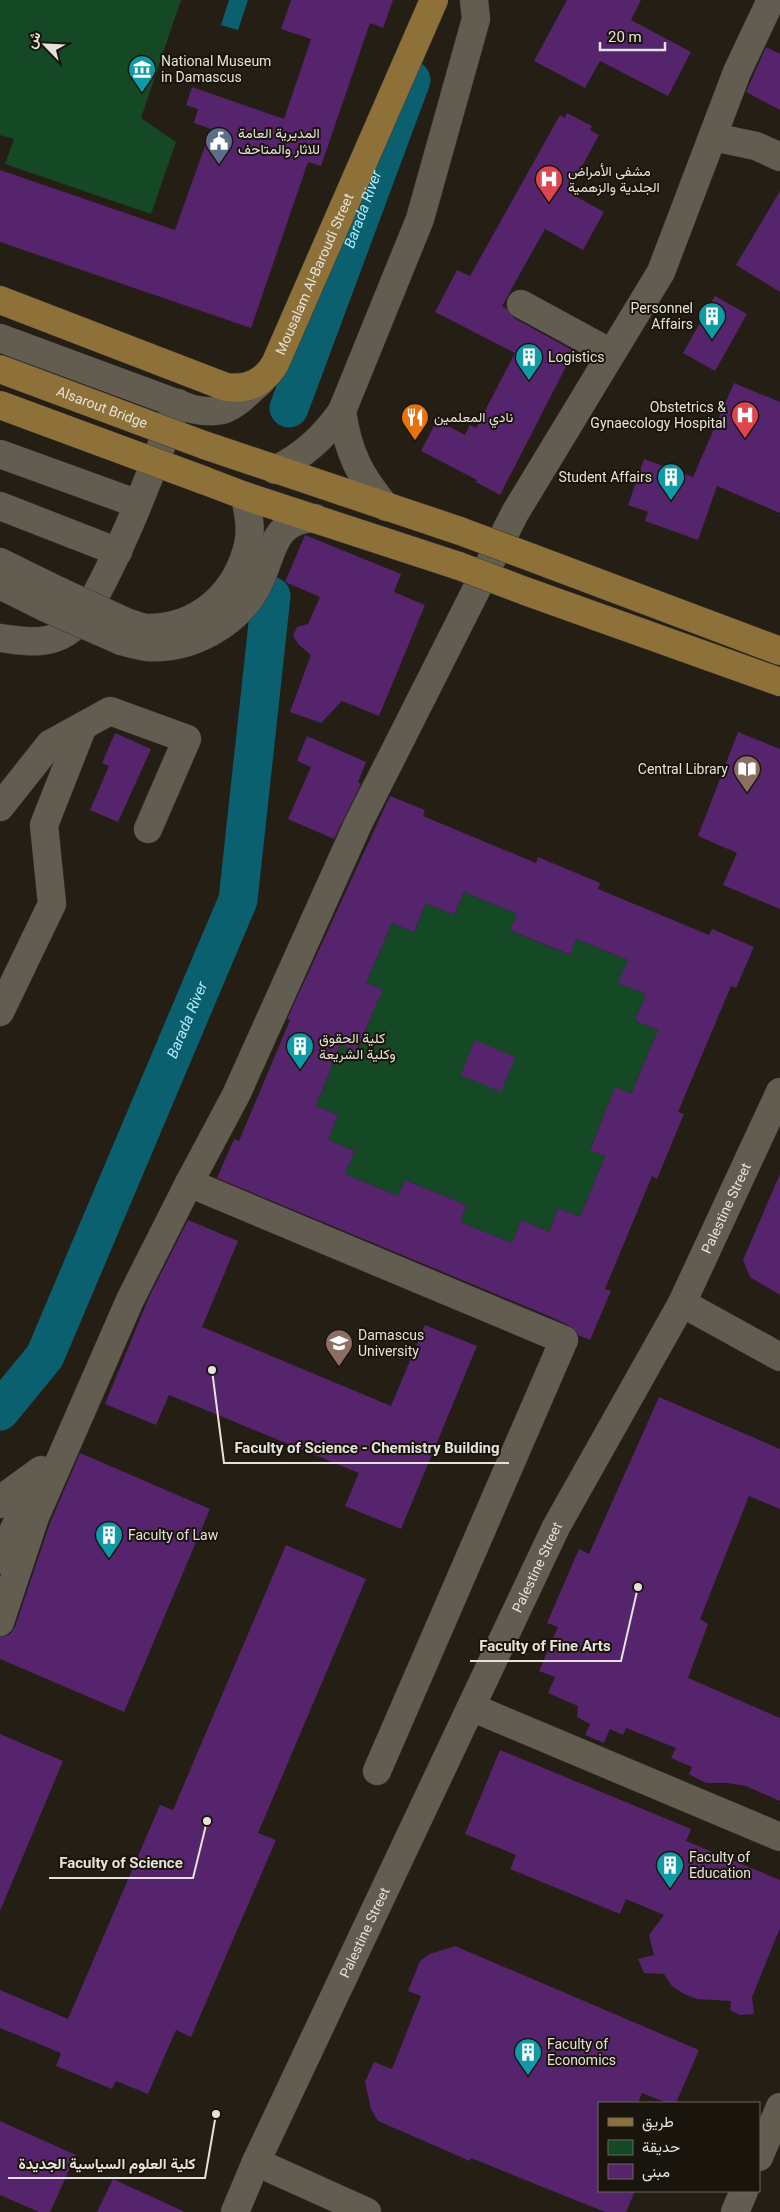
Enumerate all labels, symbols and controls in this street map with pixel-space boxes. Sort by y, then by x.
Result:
north arrow [20,20,70,70]
scale bar [600,20,665,52]
text: 20 m [608,28,642,46]
text: ش [22,29,45,51]
place label: National Museum in Damascus [161,53,271,85]
museum icon: National Museum in Damascus [127,54,157,93]
place label: المديرية العامة للاثار والمتاحف [238,125,320,158]
public building icon: المديرية العامة للاثار والمتاحف [204,126,234,165]
place label: مشفى الأمراض الجلدية والزهمية [568,163,660,196]
hospital icon: مشفى الأمراض الجلدية والزهمية [534,164,564,203]
water label: Barada River [340,167,386,251]
street label: Mousalam Al-Baroudi Street [272,191,357,357]
place label: Personnel Affairs [631,300,693,332]
building icon: Personnel Affairs [697,301,727,340]
building icon: Logistics [514,342,544,381]
place label: Logistics [548,349,605,365]
street label: Alsarout Bridge [54,383,150,431]
place label: Obstetrics & Gynaecology Hospital [590,399,726,431]
hospital icon: Obstetrics & Gynaecology Hospital [730,400,760,439]
restaurant icon: نادي المعلمين [400,402,430,441]
place label: نادي المعلمين [434,409,513,429]
building icon: Student Affairs [656,462,686,501]
place label: Student Affairs [558,469,652,485]
library icon: Central Library [732,754,762,793]
place label: Central Library [638,761,728,777]
water label: Barada River [163,978,212,1061]
place label: كلية الحقوق وكلية الشريعة [319,1030,396,1063]
building icon: كلية الحقوق وكلية الشريعة [285,1031,315,1070]
street label: Palestine Street [698,1160,754,1256]
place label: Damascus University [358,1327,424,1359]
school or university icon: Damascus University [324,1328,354,1367]
callout: Faculty of Science - Chemistry Building [224,1433,509,1463]
text: Faculty of Science - Chemistry Building [234,1439,500,1457]
street label: Palestine Street [509,1519,565,1615]
building icon: Faculty of Law [94,1520,124,1559]
place label: Faculty of Law [128,1527,219,1543]
callout: Faculty of Fine Arts [470,1631,621,1661]
text: Faculty of Fine Arts [479,1637,611,1655]
callout: Faculty of Science [49,1848,193,1878]
place label: Faculty of Education [689,1849,751,1881]
building icon: Faculty of Education [655,1850,685,1889]
text: Faculty of Science [59,1854,183,1872]
street label: Palestine Street [336,1884,393,1980]
place label: Faculty of Economics [547,2036,616,2068]
building icon: Faculty of Economics [513,2037,543,2076]
legend [598,2102,760,2192]
text: طريق [642,2113,674,2132]
text: حديقة [642,2138,680,2156]
callout: كلية العلوم السياسية الجديدة [8,2148,205,2178]
text: كلية العلوم السياسية الجديدة [19,2155,196,2174]
text: مبنى [642,2163,670,2182]

